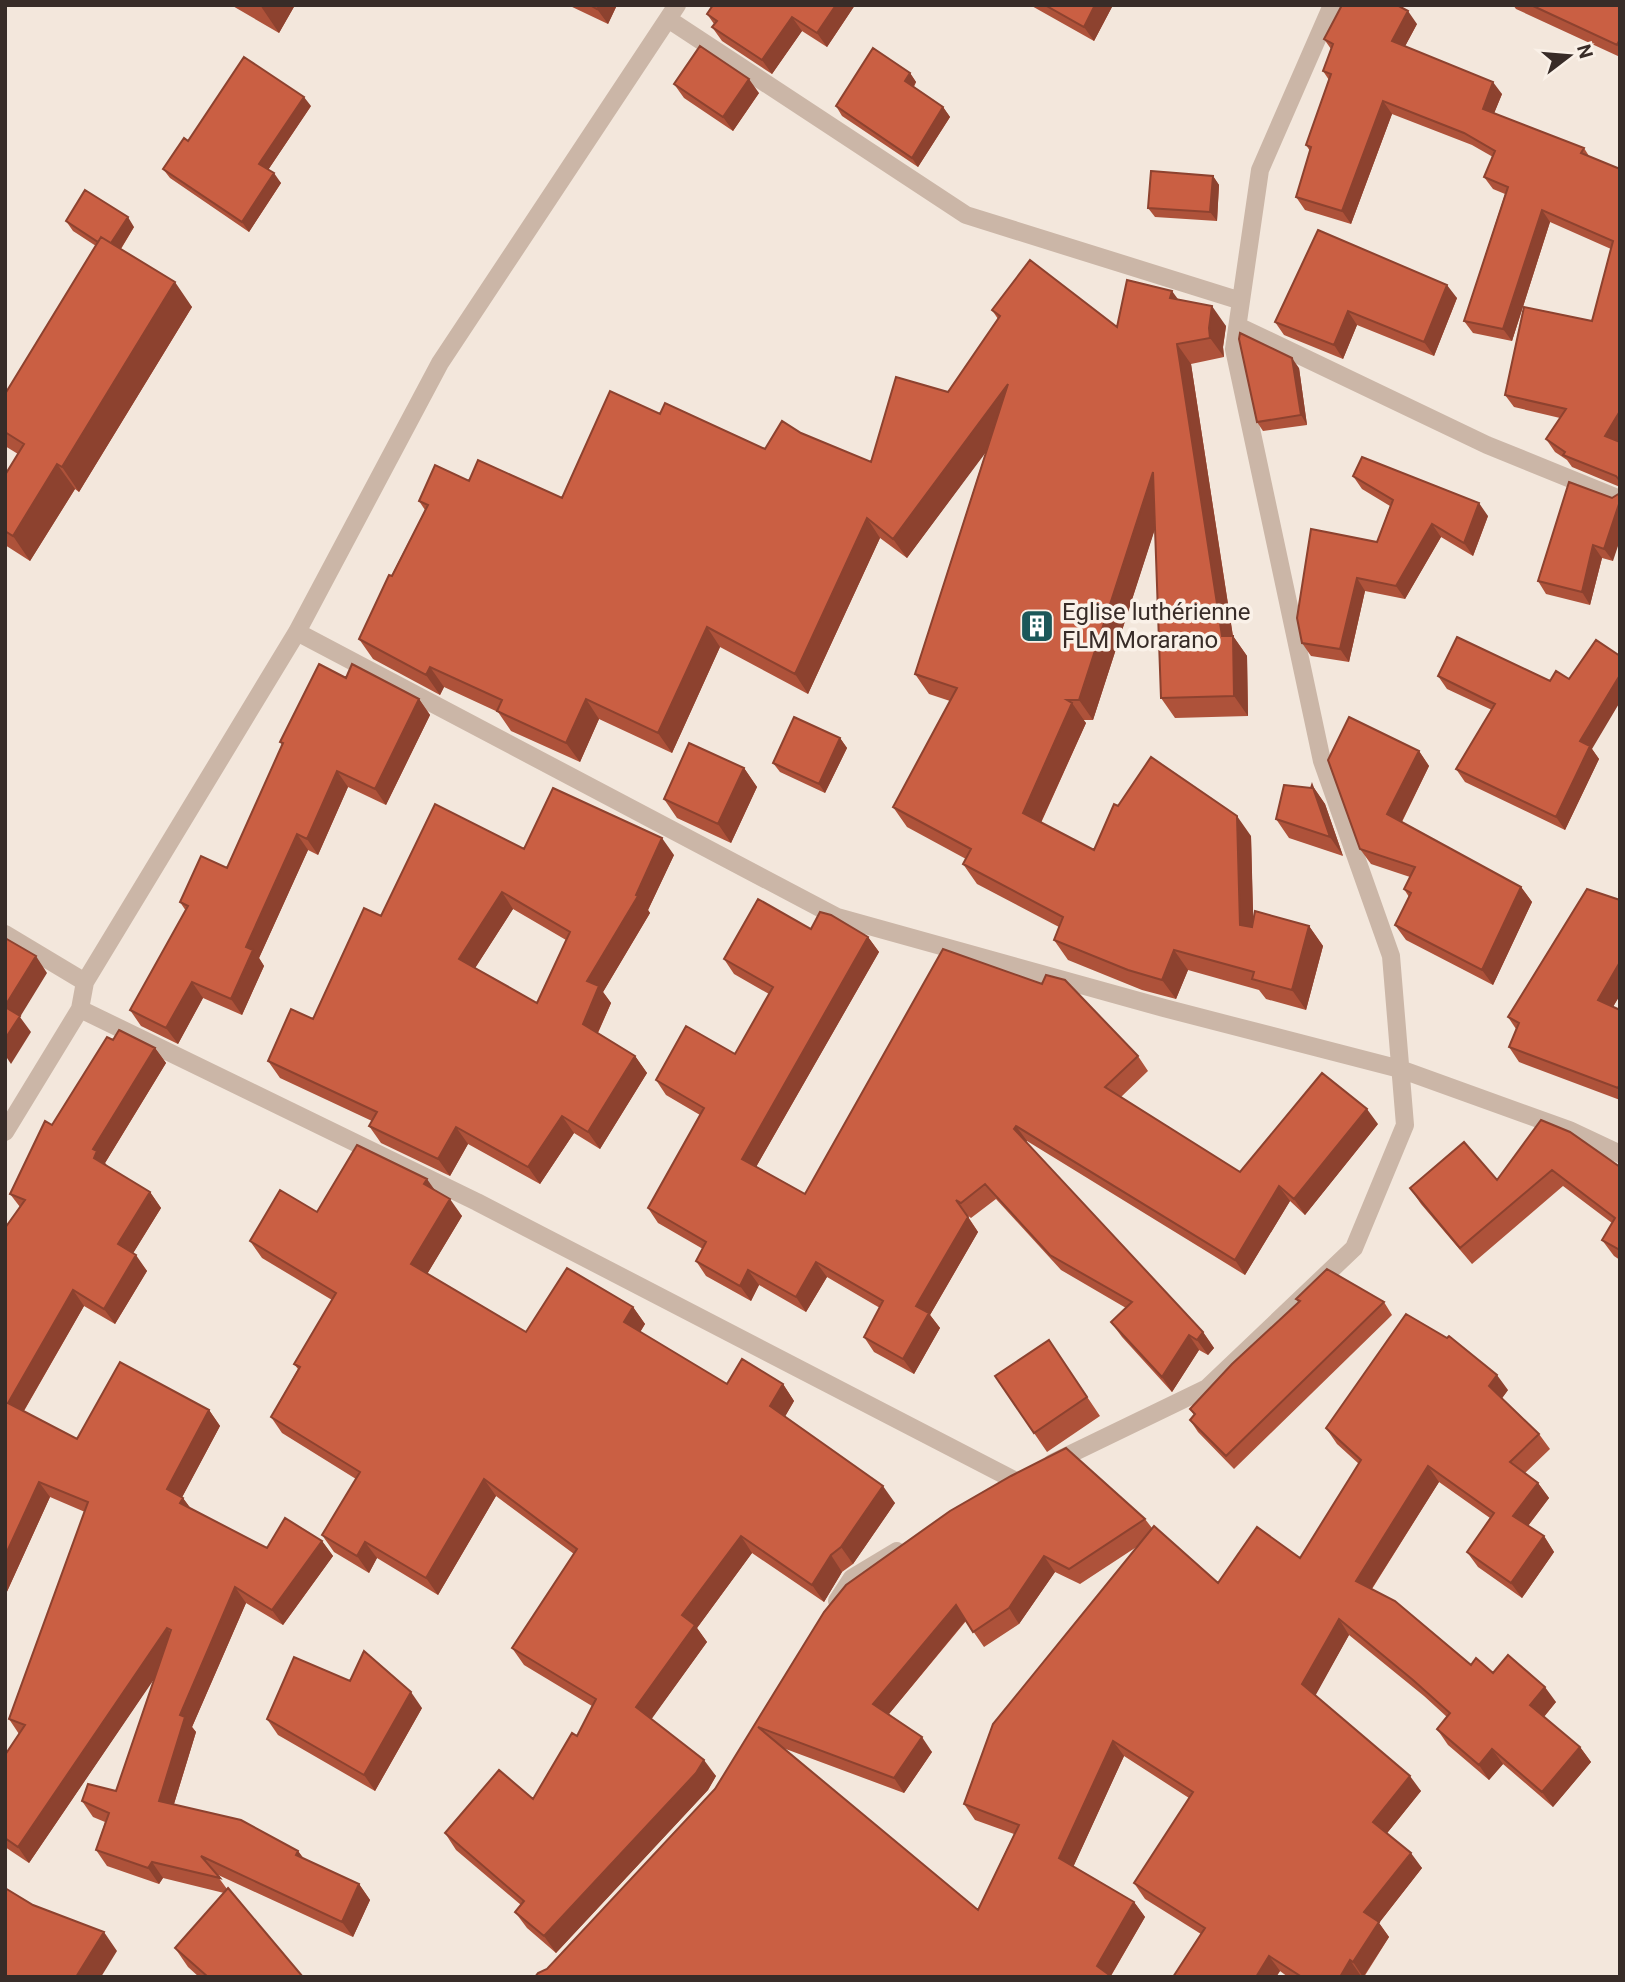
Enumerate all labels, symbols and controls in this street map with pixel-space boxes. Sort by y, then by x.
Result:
north arrow [1534,21,1604,91]
text: N [1572,42,1598,61]
place label: Eglise luthérienne FLM Morarano [1062,598,1250,654]
building icon: Eglise luthérienne FLM Morarano [1018,607,1056,645]

